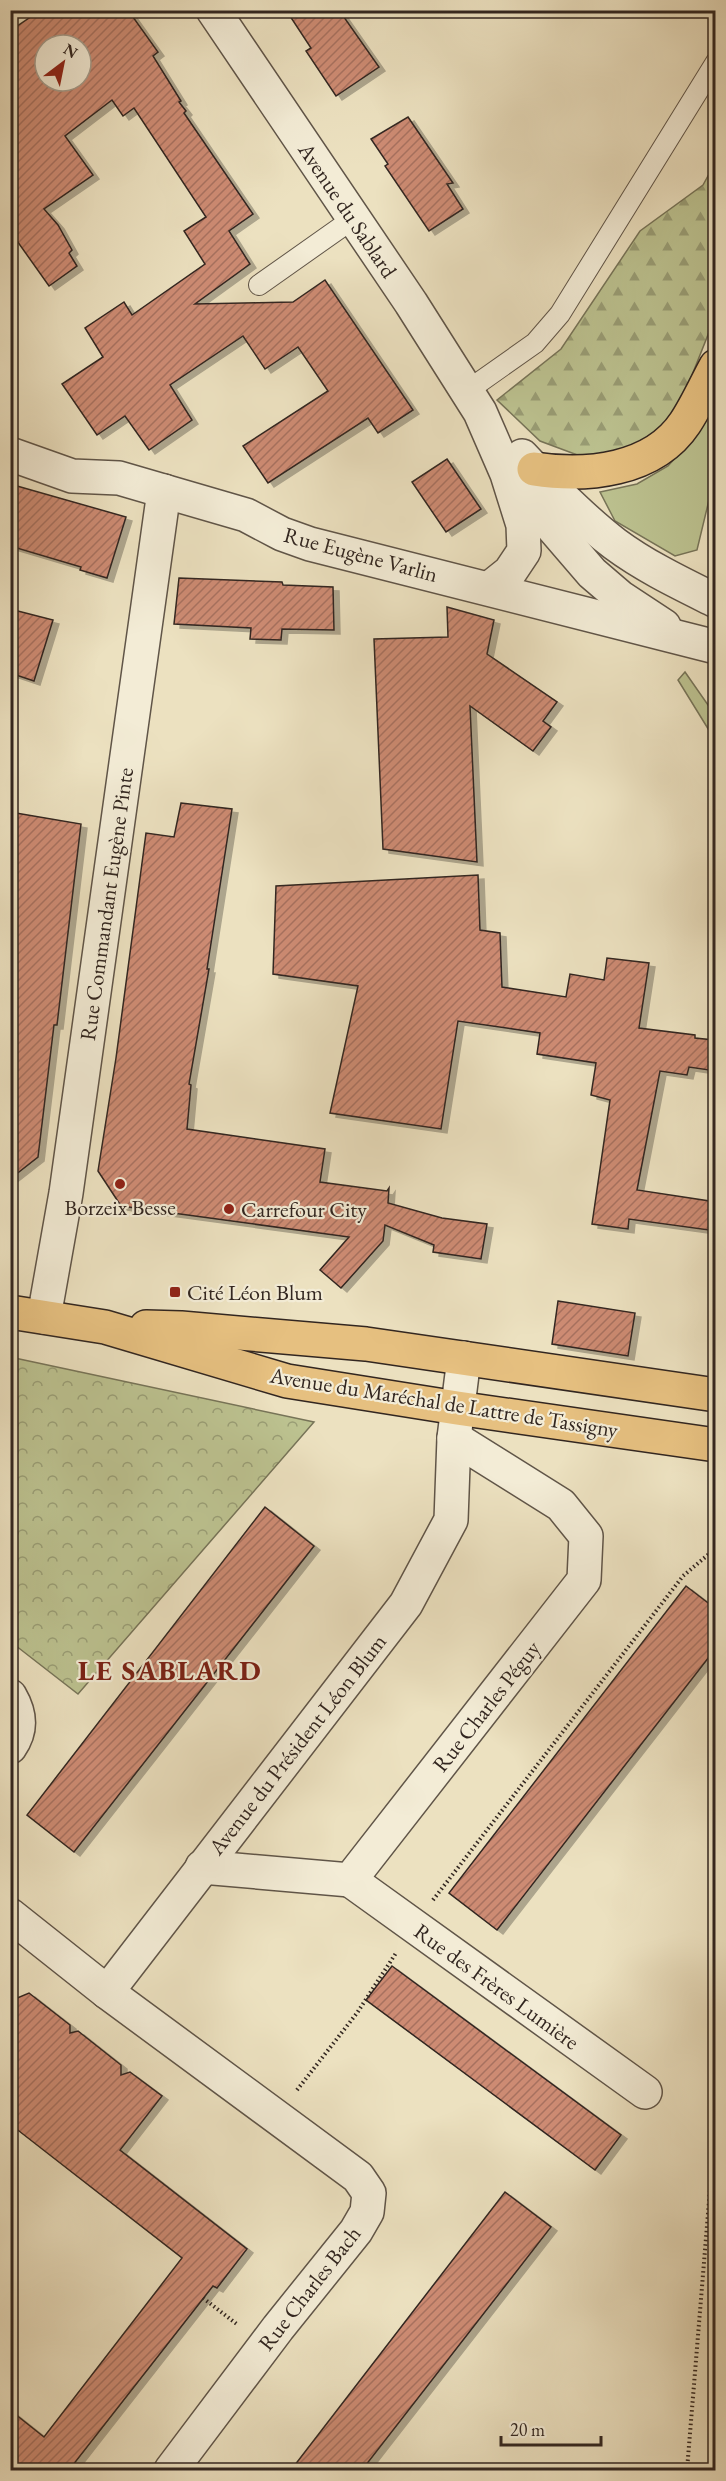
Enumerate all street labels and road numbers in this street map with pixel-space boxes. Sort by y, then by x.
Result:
street label: Avenue du Sablard [291,136,404,284]
street label: Rue Eugène Varlin [281,520,441,589]
street label: Rue Commandant Eugène Pinte [73,765,140,1043]
street label: Avenue du Maréchal de Lattre de Tassigny [267,1360,620,1444]
street label: Avenue du Président Léon Blum [201,1628,393,1862]
street label: Rue Charles Péguy [426,1634,547,1778]
street label: Rue des Frères Lumière [408,1917,585,2056]
street label: Rue Charles Bach [252,2220,367,2357]

